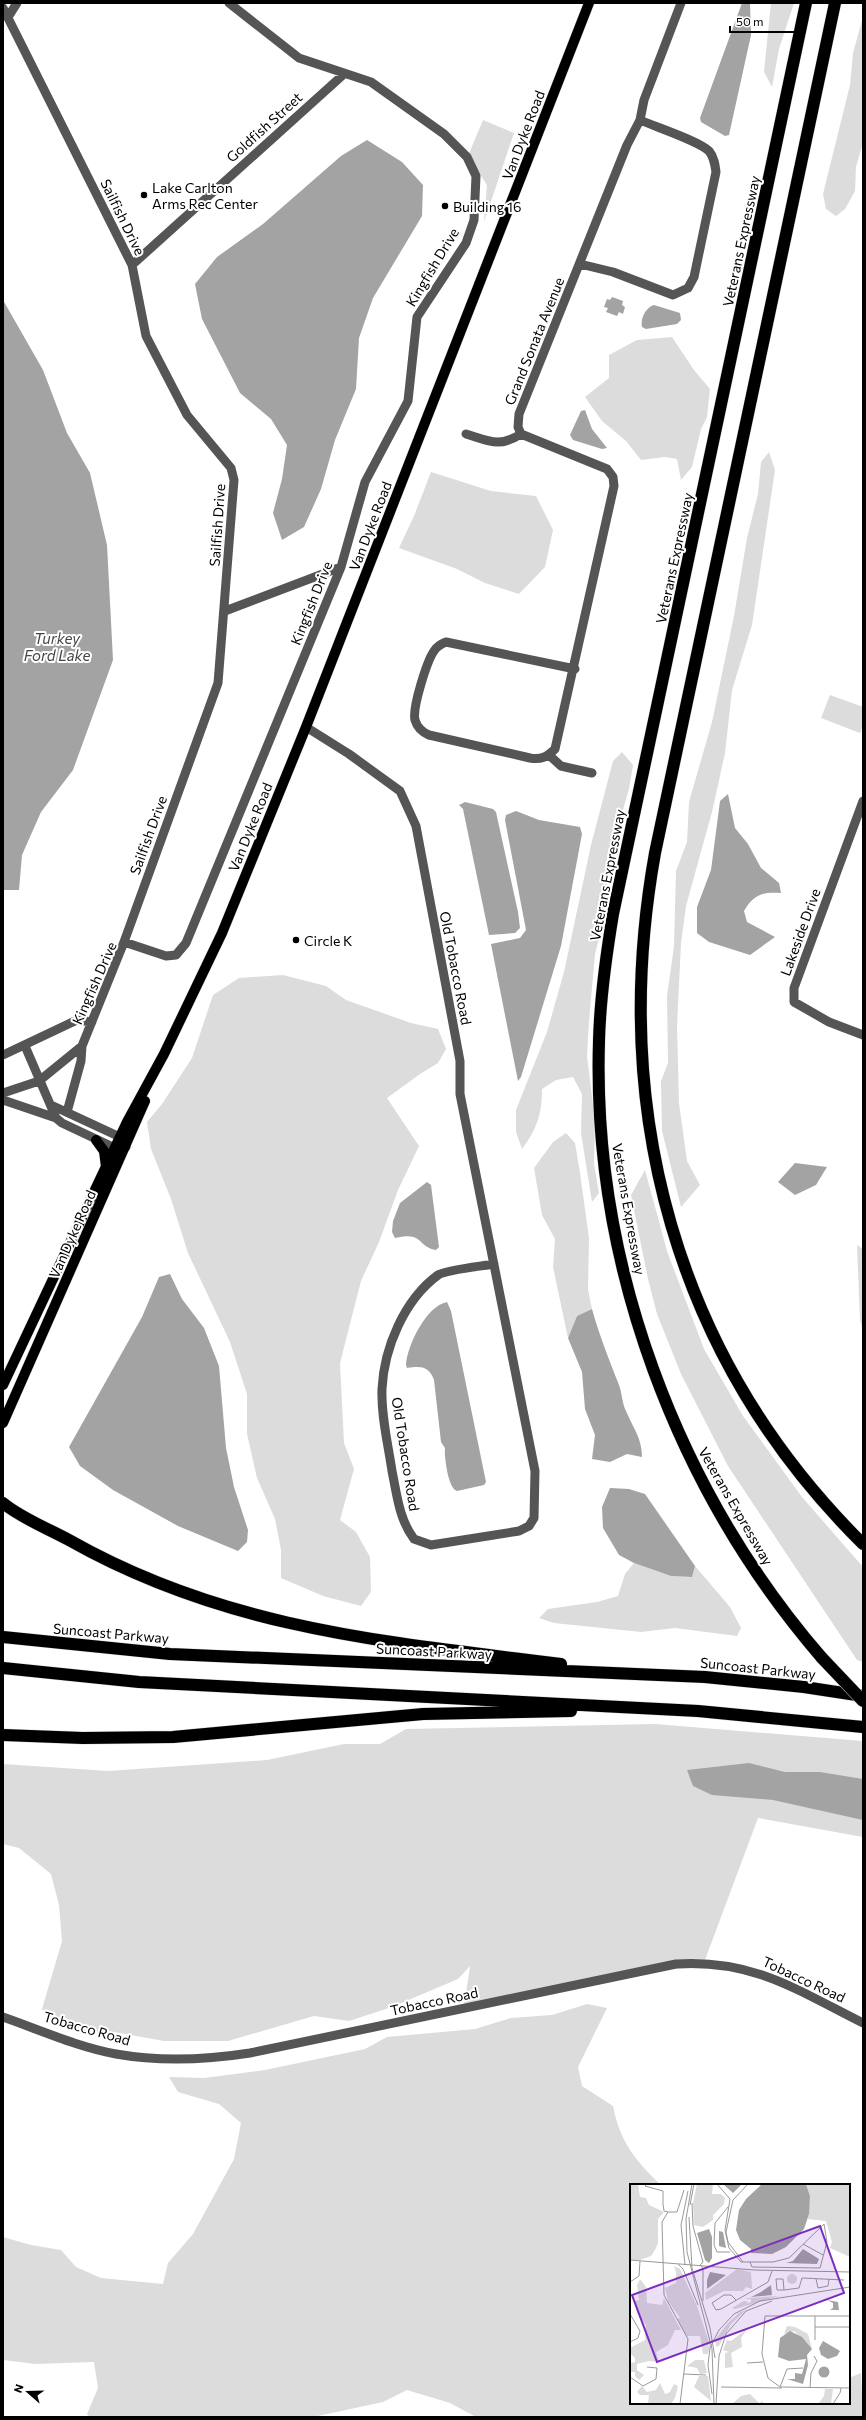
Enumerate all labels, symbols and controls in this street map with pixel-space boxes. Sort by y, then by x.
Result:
scale bar [730,8,797,34]
text: 50 m [736,14,764,28]
street label: Goldfish Street [223,88,306,165]
street label: Van Dyke Road [498,88,548,182]
street label: Veterans Expressway [719,174,763,308]
street label: Sailfish Drive [97,176,149,258]
place label: Lake Carlton Arms Rec Center [152,179,258,212]
marker: Lake Carlton Arms Rec Center [139,190,149,200]
place label: Building 16 [453,198,521,215]
marker: Building 16 [440,201,450,211]
street label: Kingfish Drive [402,225,462,309]
street label: Grand Sonata Avenue [501,275,567,407]
street label: Van Dyke Road [345,479,395,573]
street label: Sailfish Drive [206,483,228,567]
street label: Veterans Expressway [652,491,696,625]
street label: Kingfish Drive [287,559,335,647]
water label: Turkey Ford Lake [24,629,90,664]
street label: Van Dyke Road [224,780,276,874]
street label: Sailfish Drive [126,793,170,877]
street label: Veterans Expressway [586,808,628,942]
street label: Lakeside Drive [776,886,824,978]
street label: Old Tobacco Road [437,910,475,1026]
place label: Circle K [304,932,352,949]
marker: Circle K [291,935,301,945]
street label: Kingfish Drive [68,939,120,1027]
street label: Veterans Expressway [609,1142,649,1276]
street label: Van Dyke Road [45,1187,99,1281]
street label: Old Tobacco Road [389,1396,423,1512]
street label: Veterans Expressway [695,1444,777,1568]
street label: Suncoast Parkway [52,1619,170,1647]
street label: Suncoast Parkway [376,1639,492,1663]
street label: Suncoast Parkway [699,1653,817,1683]
street label: Tobacco Road [760,1952,848,2006]
street label: Tobacco Road [388,1983,480,2019]
street label: Tobacco Road [42,2008,132,2048]
inset map [630,2184,850,2404]
north arrow [8,2372,48,2412]
text: N [11,2382,26,2395]

